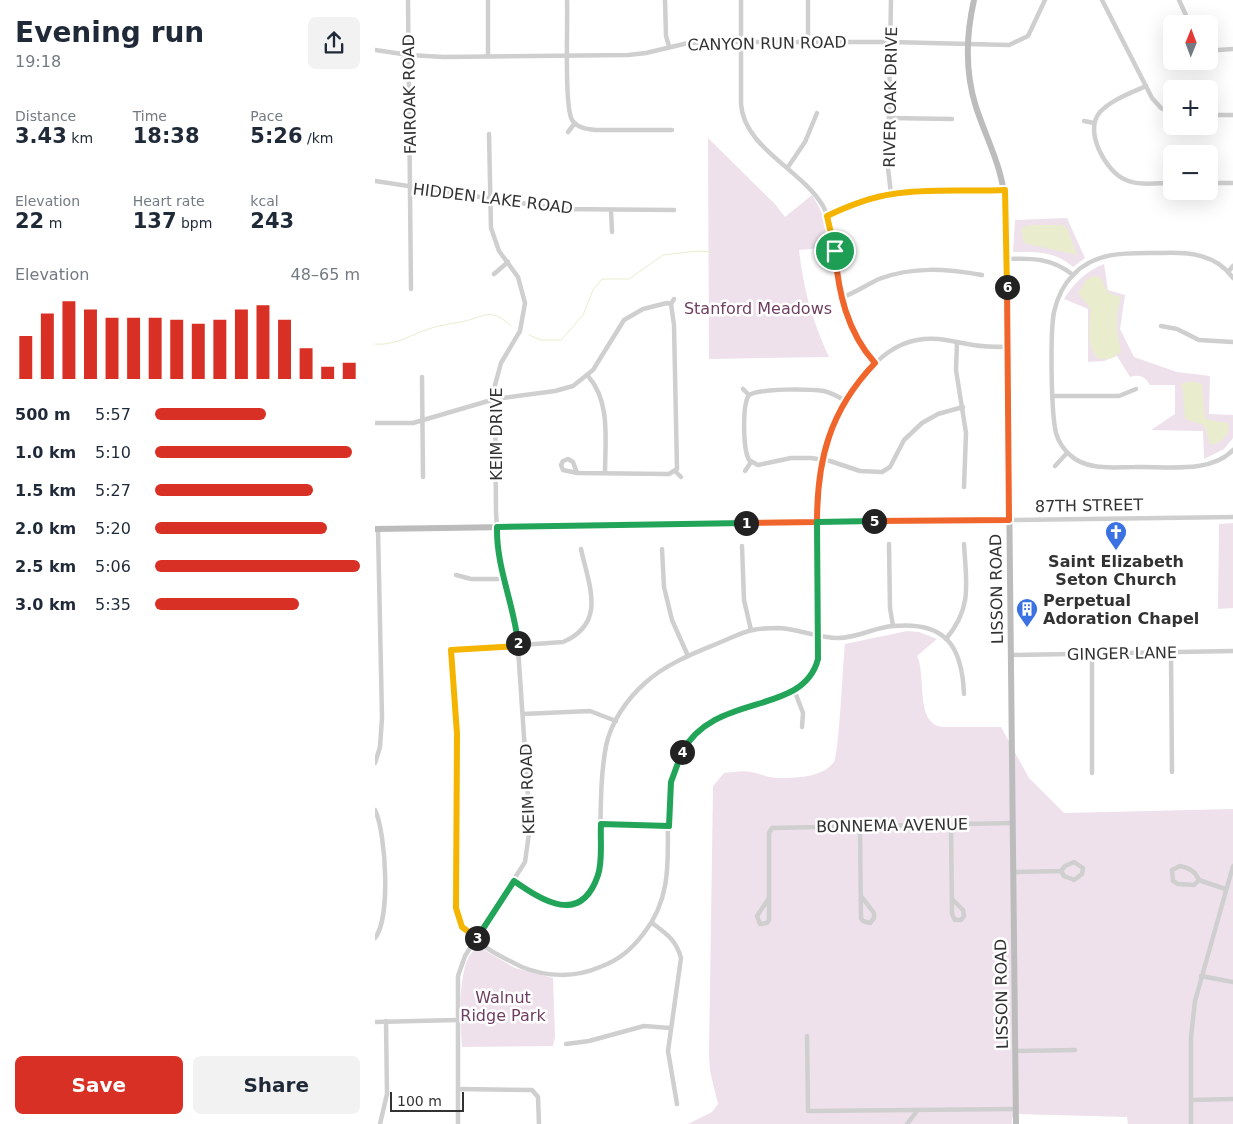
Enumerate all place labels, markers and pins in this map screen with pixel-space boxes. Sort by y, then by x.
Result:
pin [814,230,856,272]
pin: 6 [995,274,1019,300]
pin: 5 [861,508,887,534]
pin: 1 [733,510,759,536]
church icon: Saint Elizabeth Seton Church [1104,520,1128,551]
place label: Saint Elizabeth Seton Church [1048,552,1184,589]
place label: Perpetual Adoration Chapel [1043,591,1199,628]
building icon: Perpetual Adoration Chapel [1015,597,1039,628]
pin: 2 [505,630,531,656]
pin: 4 [669,740,695,764]
pin: 3 [465,926,489,950]

